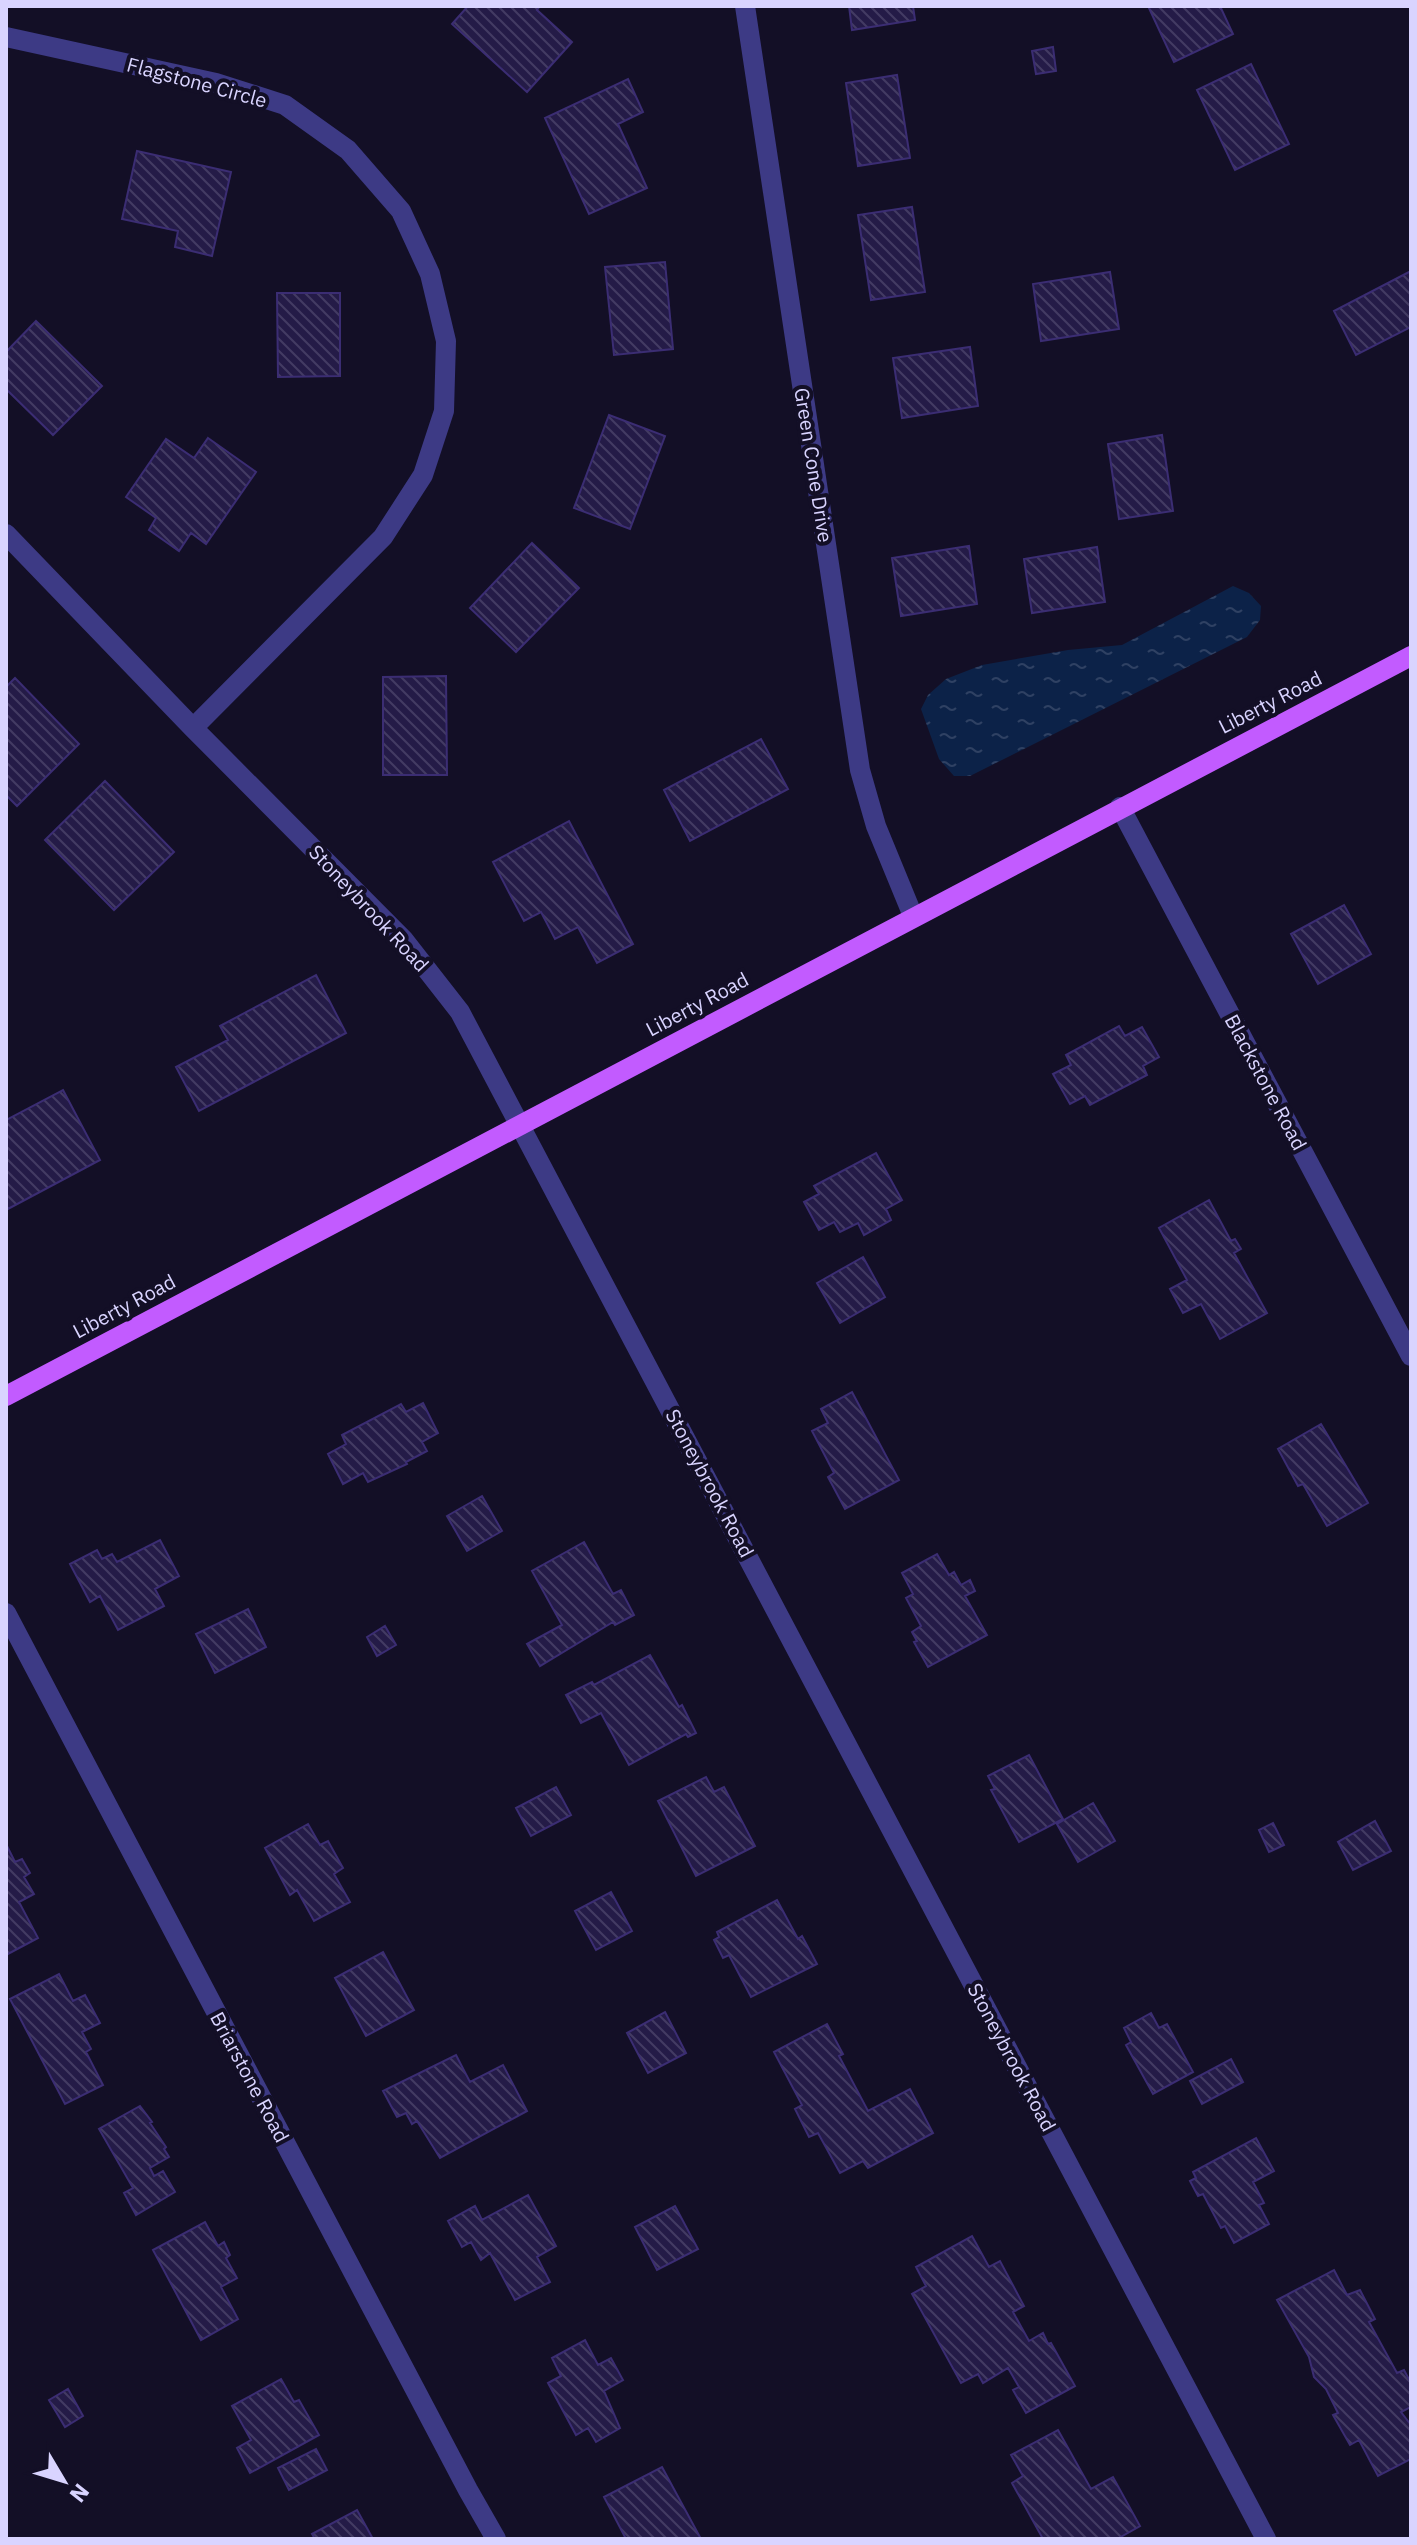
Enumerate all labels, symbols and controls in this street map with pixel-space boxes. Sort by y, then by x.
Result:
street label: Flagstone Circle [124,50,270,114]
street label: Green Cone Drive [788,386,840,544]
street label: Liberty Road [1214,664,1326,740]
street label: Stoneybrook Road [303,839,435,977]
street label: Liberty Road [641,966,753,1042]
street label: Blackstone Road [1219,1009,1313,1155]
street label: Liberty Road [68,1268,180,1344]
street label: Stoneybrook Road [659,1404,761,1562]
street label: Stoneybrook Road [961,1978,1063,2136]
street label: Briarstone Road [204,2007,296,2147]
north arrow [24,2441,104,2521]
text: N [64,2478,96,2509]

